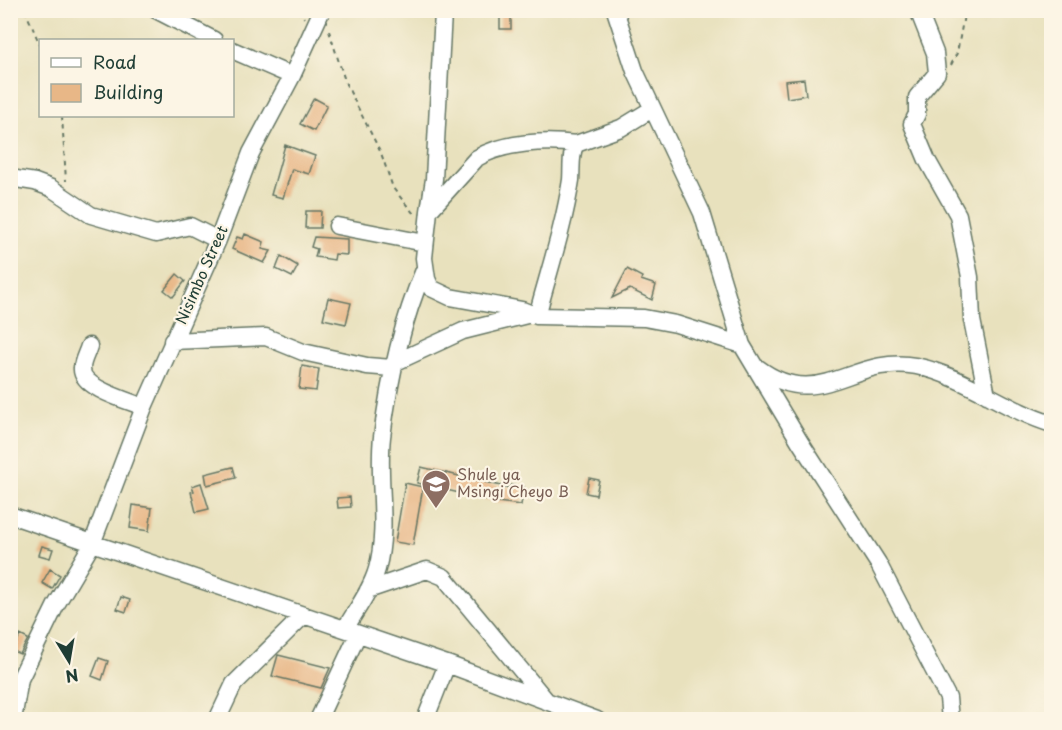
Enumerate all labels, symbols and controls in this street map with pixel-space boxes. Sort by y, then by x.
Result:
legend [39,39,234,117]
text: Road [93,48,137,75]
text: Building [93,78,163,105]
street label: Nisimbo Street [169,221,233,328]
place label: Shule ya Msingi Cheyo B [457,462,569,502]
school or university icon: Shule ya Msingi Cheyo B [420,468,452,510]
north arrow [39,631,99,691]
text: N [64,664,81,690]

